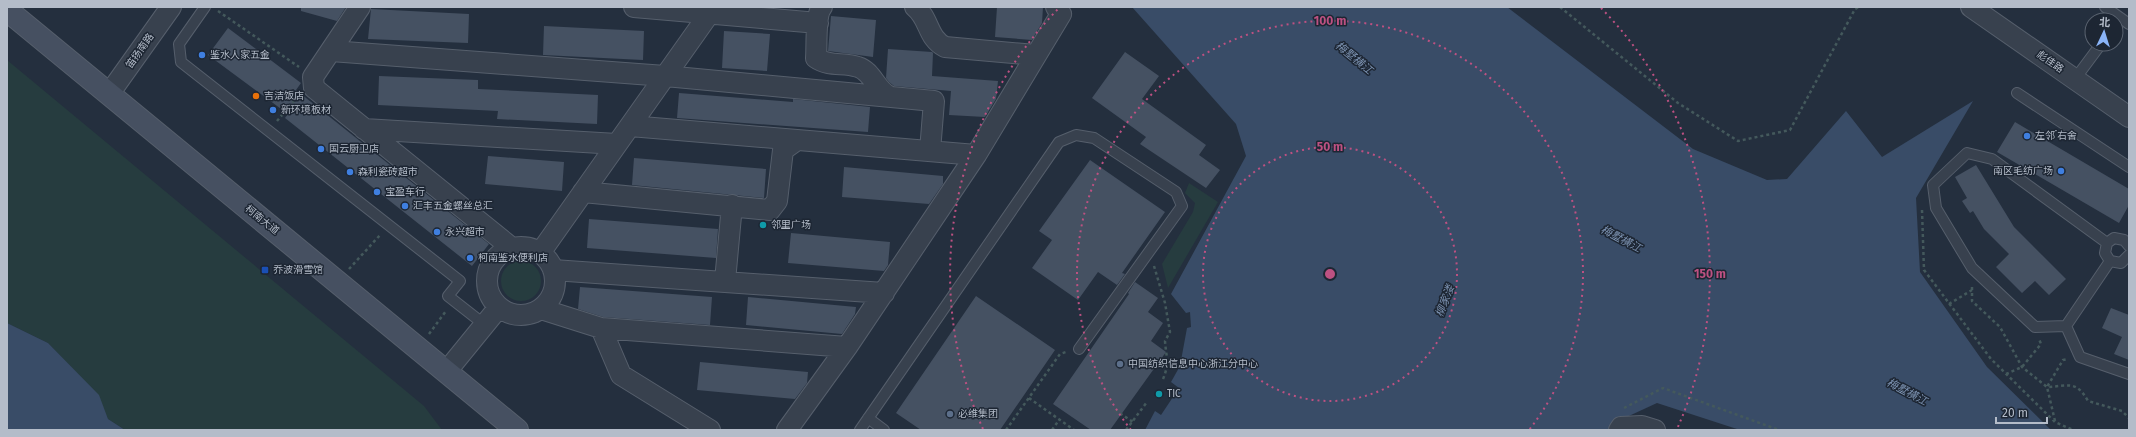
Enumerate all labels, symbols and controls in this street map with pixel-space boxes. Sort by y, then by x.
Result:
north arrow [2084,12,2124,52]
text: 100 m [1314,14,1346,28]
text: 北 [2099,16,2111,29]
street label: 笛扬南路 [124,31,156,71]
water label: 梅墅横江 [1333,39,1376,78]
street label: 彪佳路 [2034,48,2066,76]
place label: 鉴水人家五金 [210,49,270,61]
marker: 鉴水人家五金 [197,50,207,60]
place label: 吉洁饭店 [264,90,304,102]
marker: 吉洁饭店 [251,91,261,101]
place label: 新环境板材 [281,104,331,116]
marker: 新环境板材 [268,105,278,115]
place label: 左邻˙右舍 [2035,129,2077,142]
marker: 左邻˙右舍 [2022,131,2032,141]
text: 50 m [1317,140,1343,154]
place label: 国云厨卫店 [329,143,379,155]
marker: 国云厨卫店 [316,144,326,154]
place label: 南区毛纺广场 [1993,165,2053,177]
place label: 森利瓷砖超市 [358,166,418,178]
marker: 南区毛纺广场 [2056,166,2066,176]
marker: 森利瓷砖超市 [345,167,355,177]
place label: 宝盈车行 [385,186,425,198]
marker: 宝盈车行 [372,187,382,197]
place label: 汇丰五金螺丝总汇 [413,200,493,212]
marker: 汇丰五金螺丝总汇 [400,201,410,211]
street label: 柯南大道 [243,203,281,237]
place label: 邻里广场 [771,219,811,231]
marker: 邻里广场 [758,220,768,230]
water label: 梅墅横江 [1599,223,1644,256]
place label: 永兴超市 [445,226,485,238]
marker: 永兴超市 [432,227,442,237]
place label: 柯南鉴水便利店 [478,252,548,264]
marker: 柯南鉴水便利店 [465,253,475,263]
place label: 乔波滑雪馆 [273,264,323,276]
marker: 乔波滑雪馆 [260,265,270,275]
centre of rings [1323,267,1337,281]
text: 150 m [1694,267,1726,281]
water label: 柳家溇 [1433,281,1458,319]
place label: 中国纺织信息中心浙江分中心 [1128,358,1258,370]
marker: 中国纺织信息中心浙江分中心 [1115,359,1125,369]
water label: 梅墅横江 [1885,376,1930,409]
place label: TIC [1167,388,1181,400]
marker: TIC [1154,389,1164,399]
scale bar [1996,399,2047,425]
text: 20 m [2002,406,2028,420]
place label: 必维集团 [958,408,998,420]
marker: 必维集团 [945,409,955,419]

